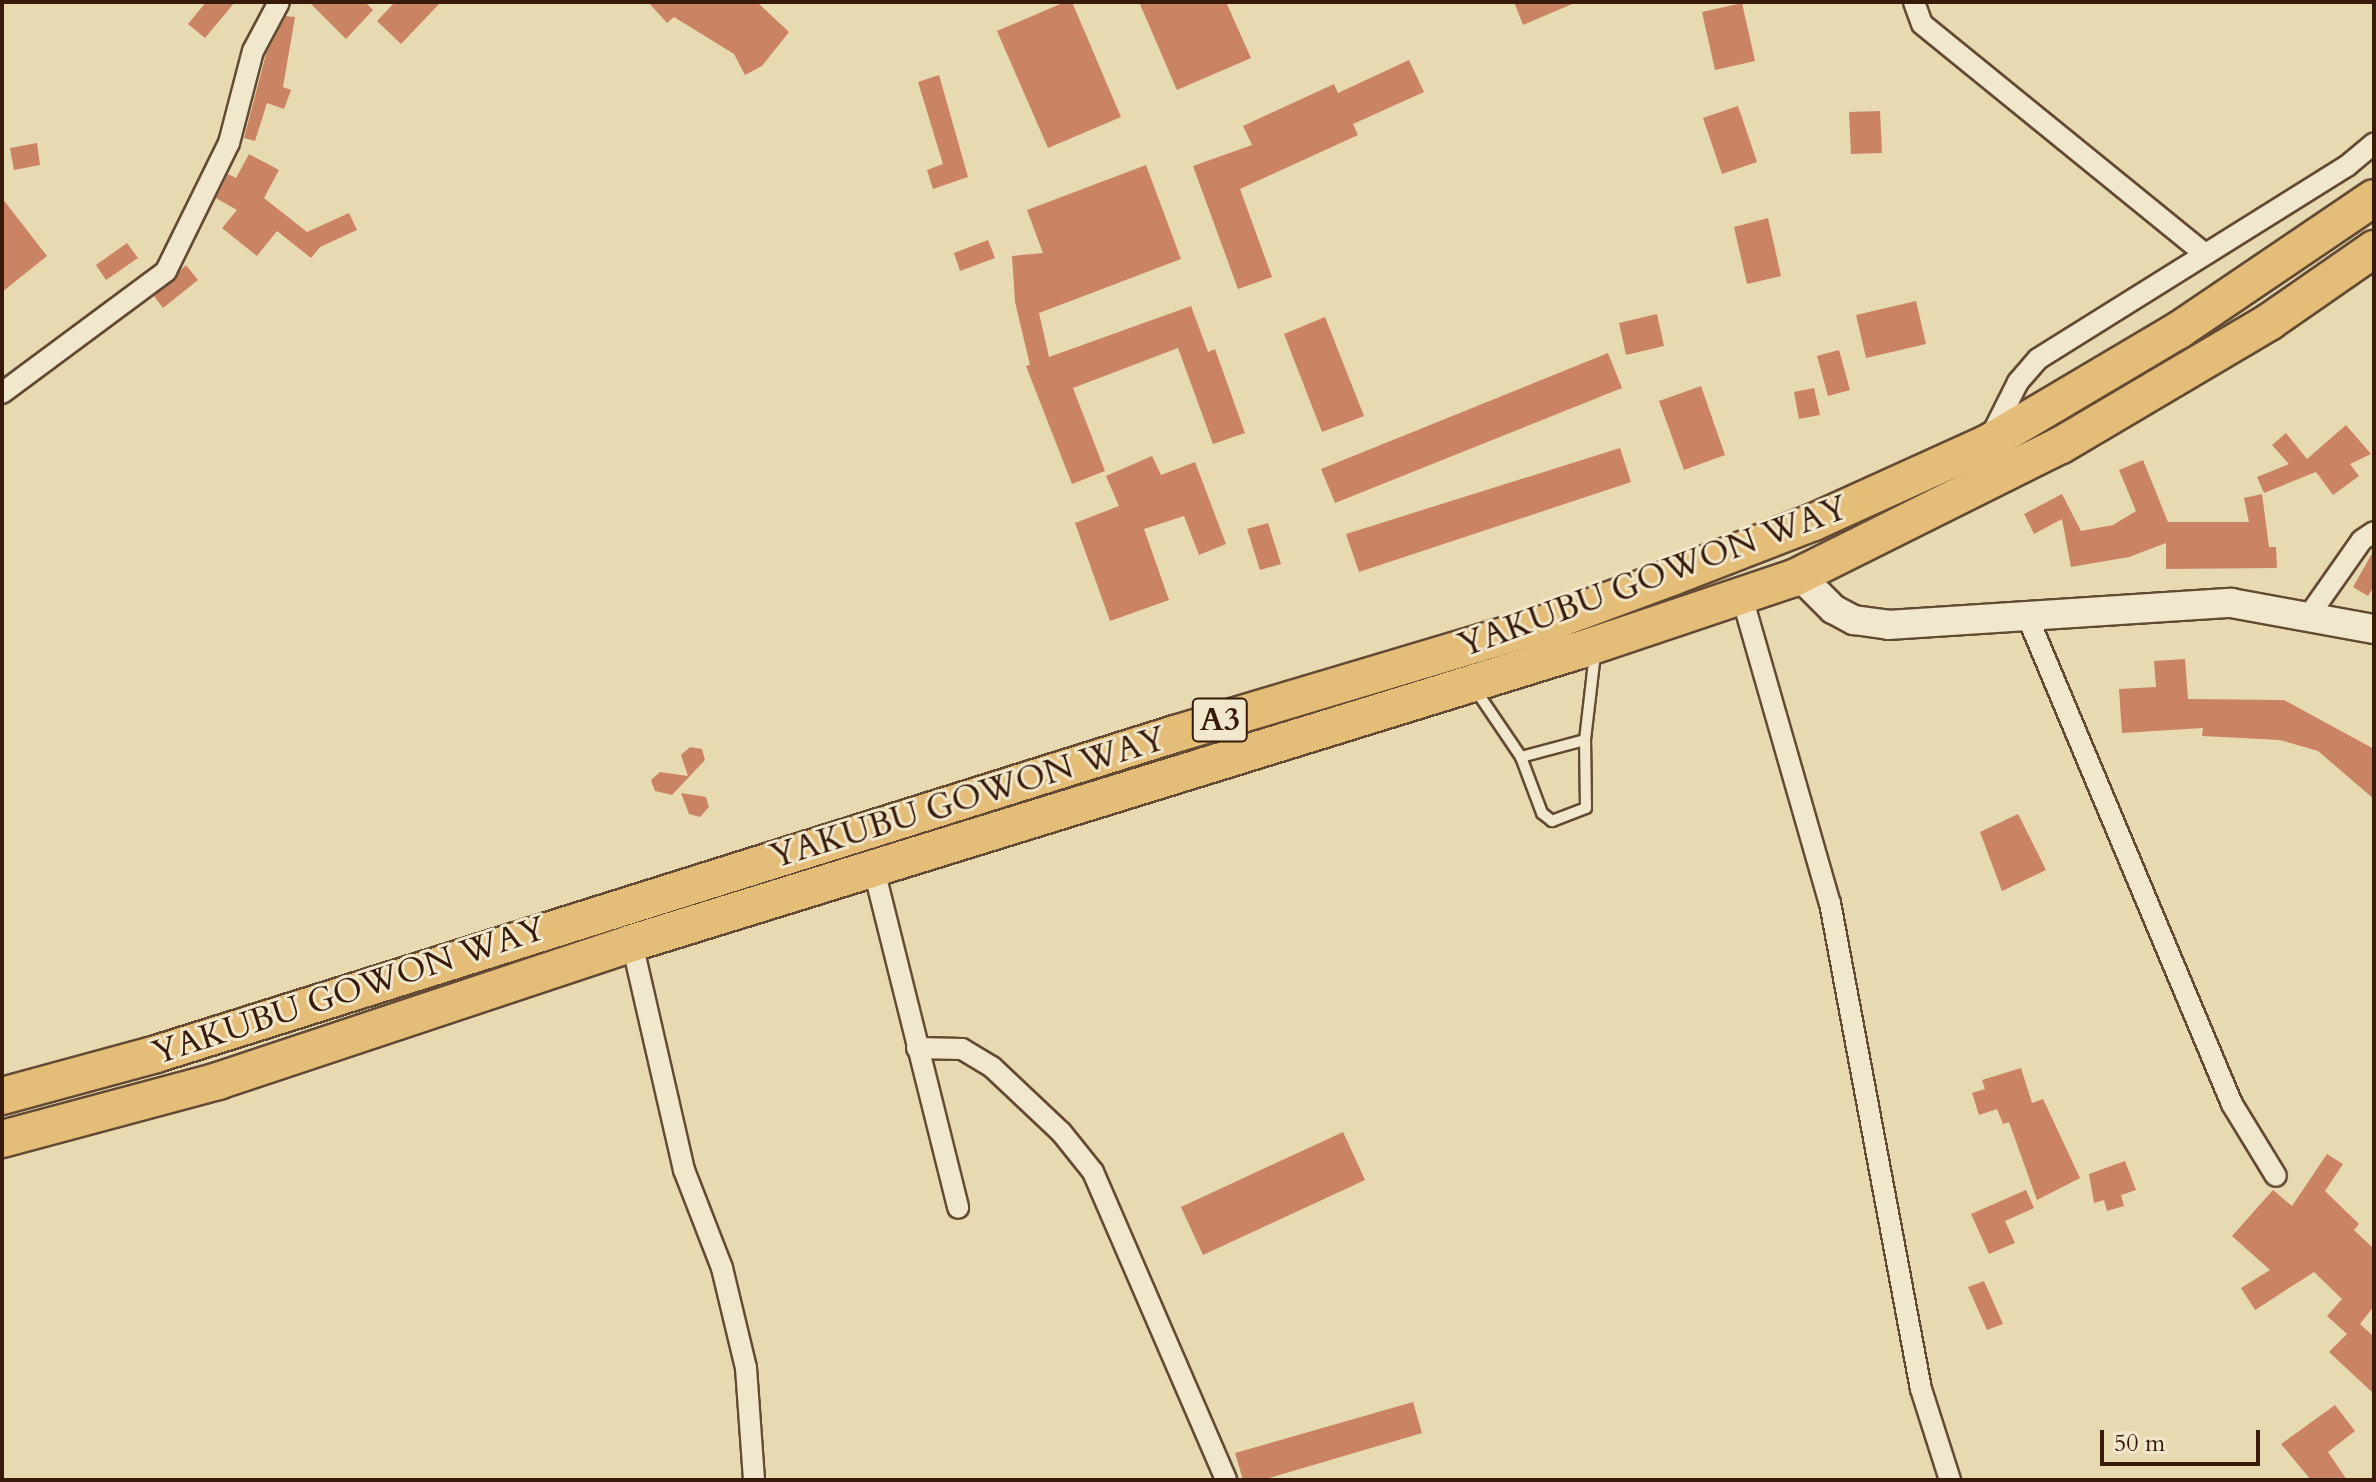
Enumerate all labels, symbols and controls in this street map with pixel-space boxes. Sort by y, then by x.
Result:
street label: YAKUBU GOWON WAY [1453,488,1853,666]
road number: A3 [1190,692,1250,748]
street label: YAKUBU GOWON WAY [765,718,1171,878]
street label: YAKUBU GOWON WAY [147,908,551,1074]
scale bar [2104,1414,2264,1464]
text: 50 m [2114,1427,2165,1460]

